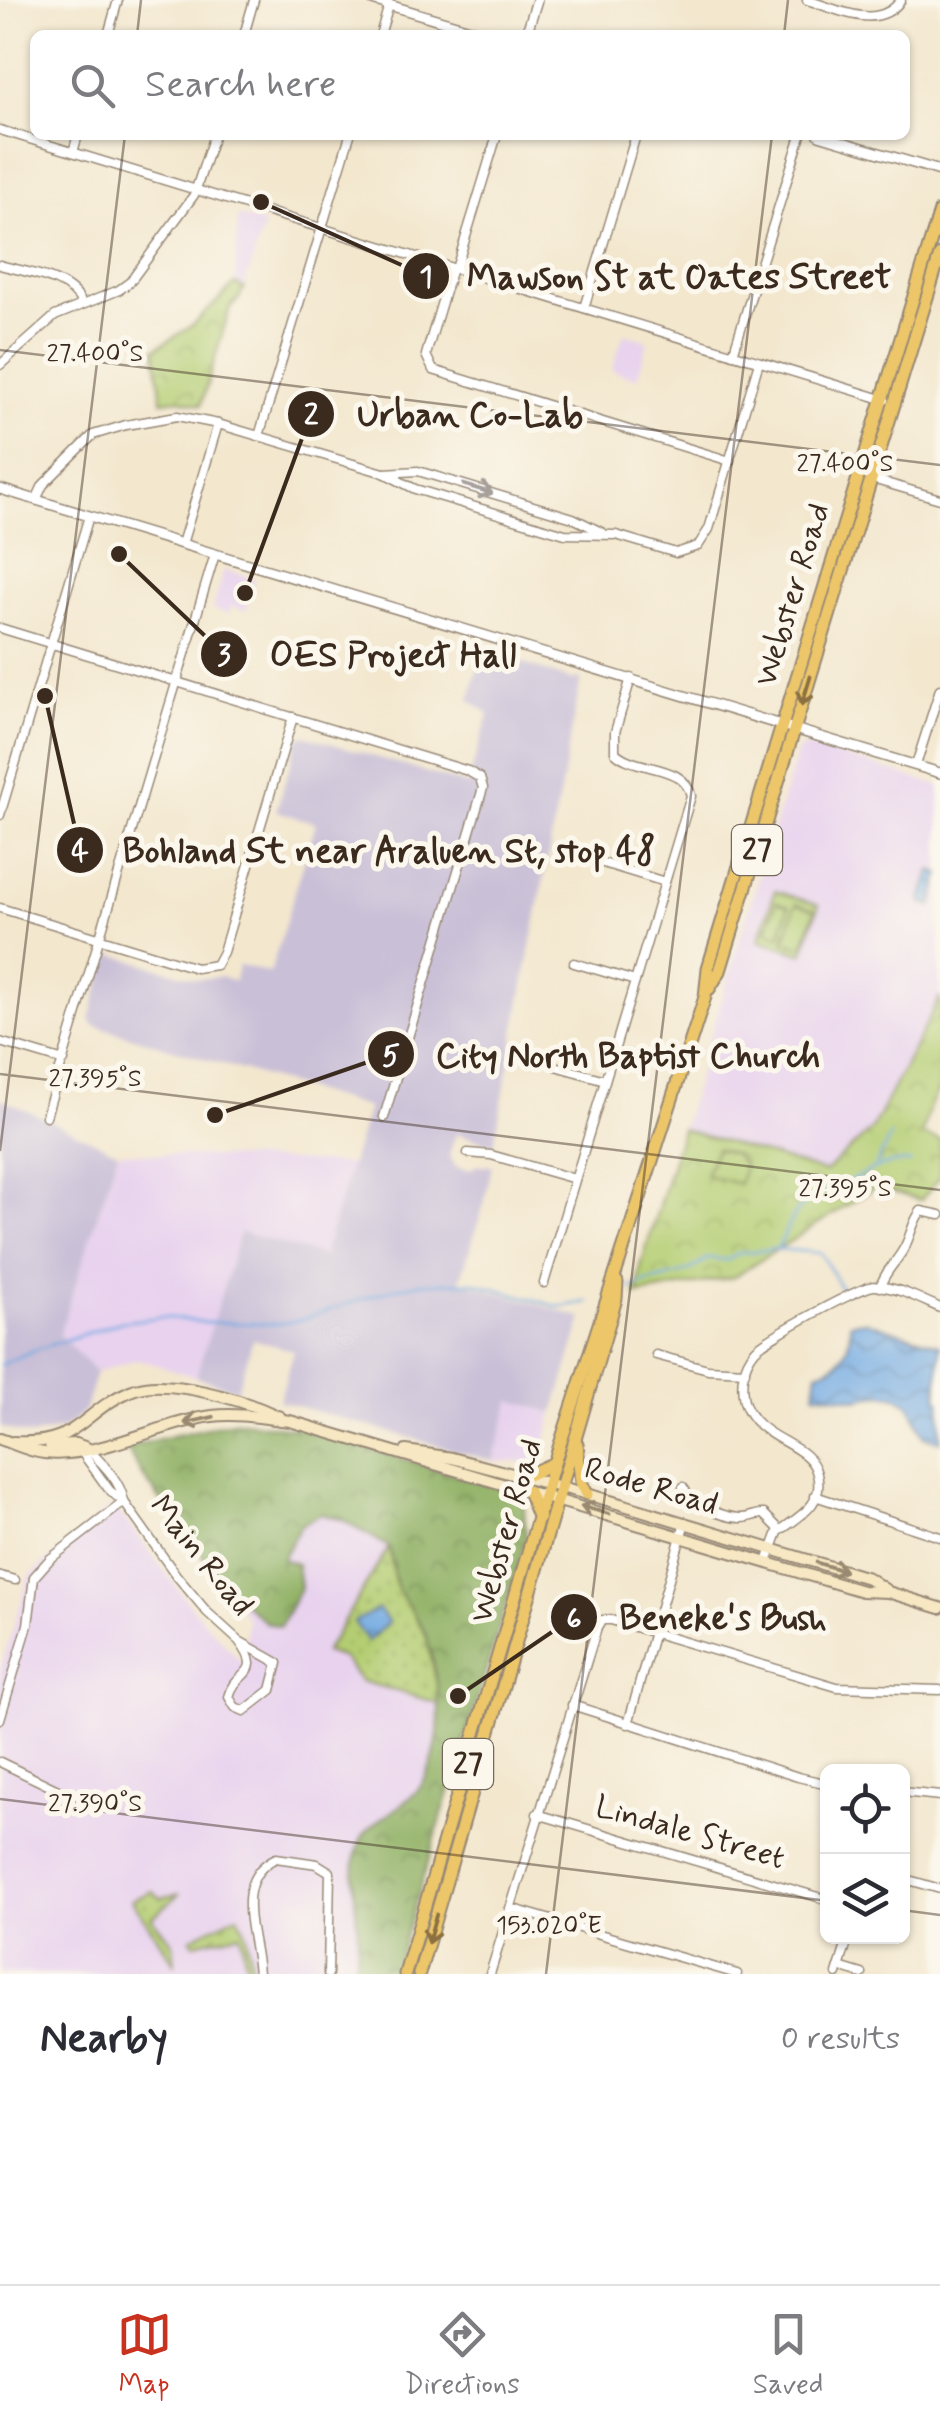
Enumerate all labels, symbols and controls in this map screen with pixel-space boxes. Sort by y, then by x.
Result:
search box [30,30,910,140]
icon: search [65,58,120,113]
text: Search here [145,61,336,110]
callout: Mawson St at Oates Street [401,243,907,308]
text: Mawson St at Oates Street [467,255,892,301]
text: 1 [419,258,433,297]
text: 27.400°S [47,338,143,371]
callout: Urban Co-Lab [286,381,604,446]
text: Urban Co-Lab [357,393,583,439]
text: 2 [304,396,319,435]
text: 27.400°S [797,448,893,481]
one-way arrow [462,481,493,499]
street label: Webster Road [745,498,841,692]
callout: OES Project Hall [199,621,536,686]
text: OES Project Hall [270,633,516,679]
text: 3 [217,636,231,675]
one-way arrow [796,675,814,707]
callout: Bohland St near Araluen St, stop 48 [55,817,673,882]
road number: 27 [732,825,782,875]
text: Bohland St near Araluen St, stop 48 [123,829,655,875]
text: 4 [71,832,89,871]
callout: City North Baptist Church [366,1022,840,1087]
text: City North Baptist Church [436,1034,820,1080]
text: 5 [382,1037,400,1076]
text: 27.395°S [48,1063,142,1096]
text: 27.395°S [798,1173,892,1206]
one-way arrow [184,1411,216,1430]
street label: Webster Road [461,1434,553,1628]
street label: Rode Road [579,1448,723,1526]
street label: Main Road [139,1487,263,1625]
one-way arrow [580,1500,611,1518]
one-way arrow [815,1559,846,1577]
callout: Beneke's Bush [549,1585,847,1650]
text: Beneke's Bush [619,1596,827,1642]
text: 6 [566,1600,582,1639]
road number: 27 [443,1739,493,1789]
map controls [820,1764,910,1944]
button: locate [820,1764,910,1854]
street label: Lindale Street [590,1786,790,1880]
text: 27.390°S [48,1788,142,1821]
button: layers [820,1854,910,1944]
text: 153.020°E [496,1910,602,1943]
one-way arrow [422,1913,440,1944]
text: Nearby [40,2012,168,2067]
text: 0 results [781,2018,900,2060]
tab: Map [117,2307,172,2404]
tab: Directions [405,2307,520,2404]
tab: Saved [753,2307,823,2404]

